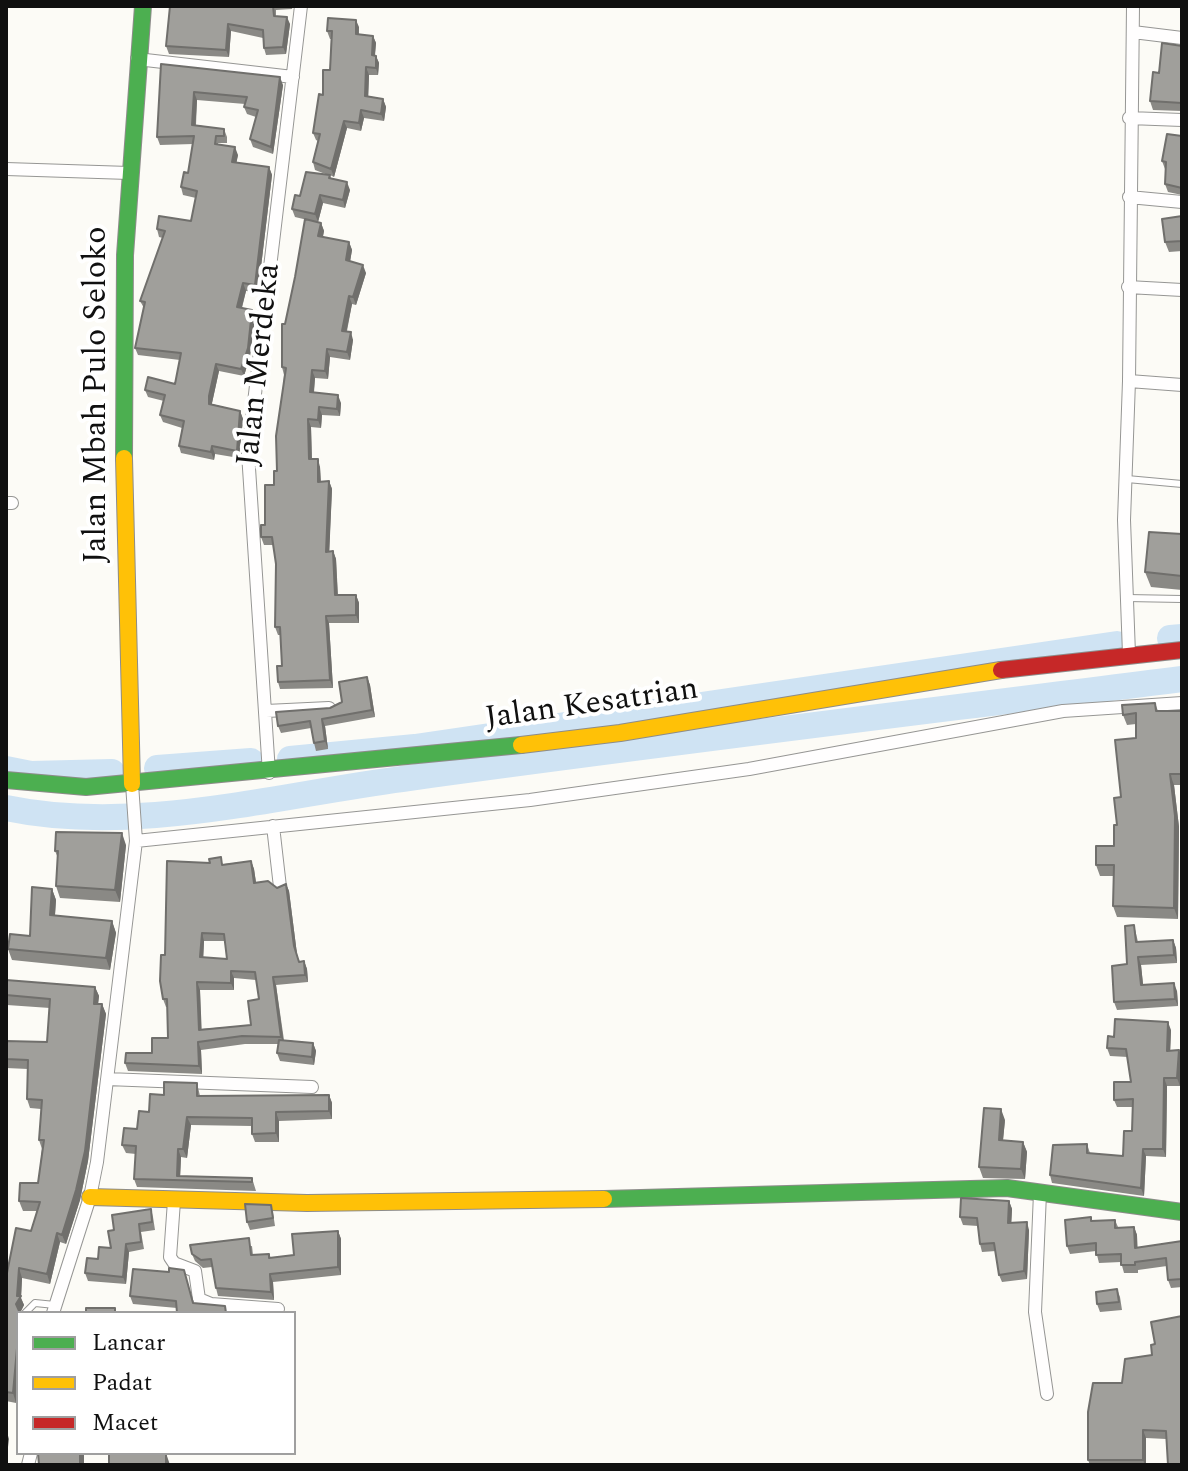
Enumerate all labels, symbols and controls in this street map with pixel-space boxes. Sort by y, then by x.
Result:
street label: Jalan Mbah Pulo Seloko [80,227,118,563]
street label: Jalan Merdeka [231,262,291,468]
street label: Jalan Kesatrian [483,672,701,740]
legend [16,1311,296,1455]
text: Lancar [92,1325,166,1361]
text: Padat [92,1365,152,1401]
text: Macet [92,1405,158,1441]

